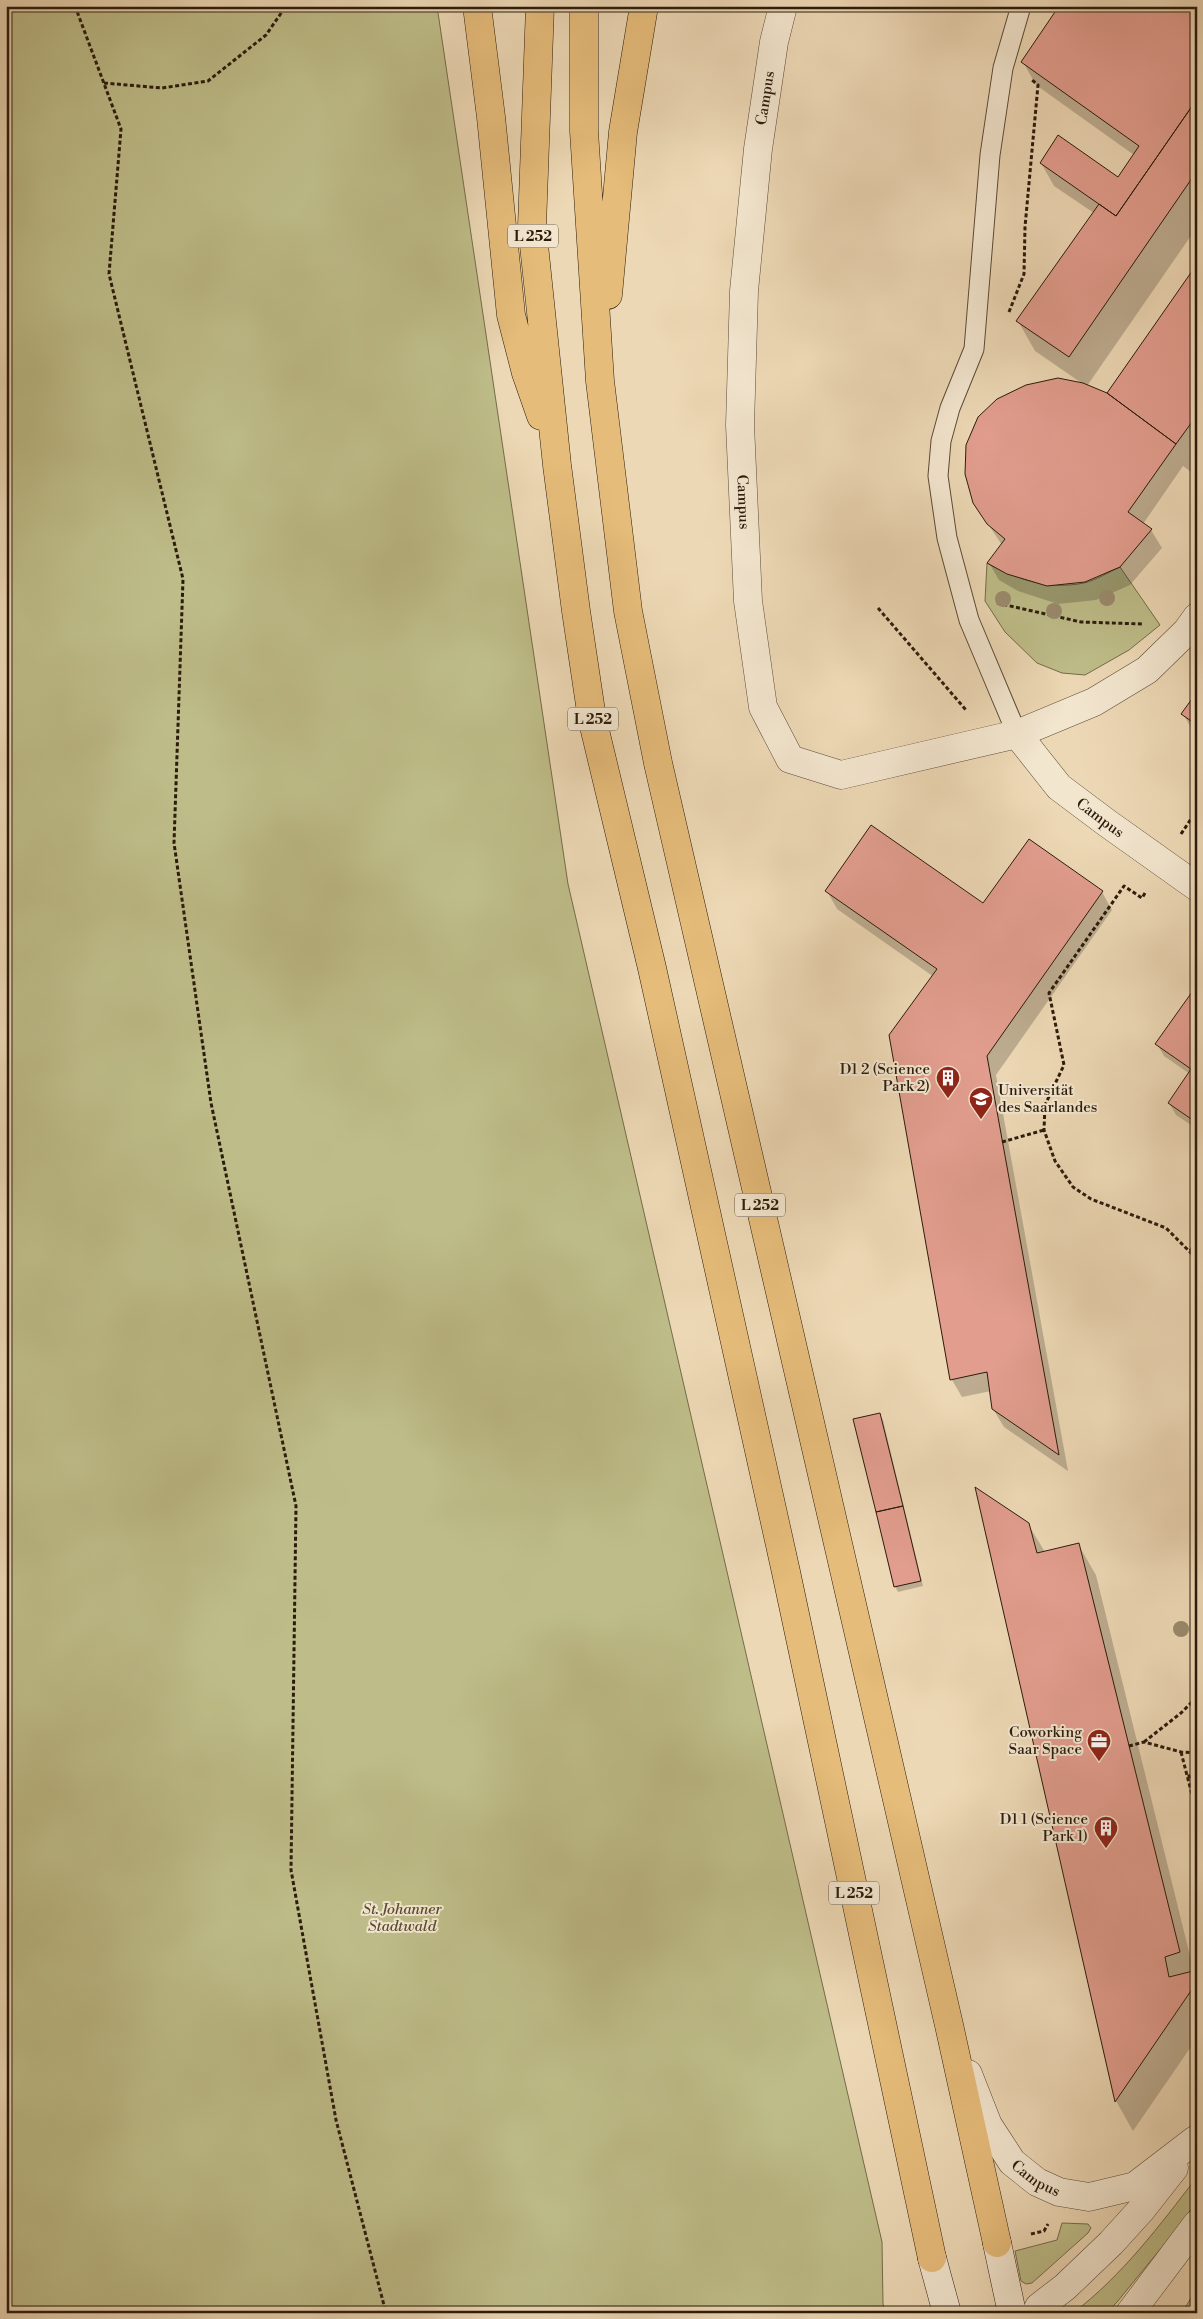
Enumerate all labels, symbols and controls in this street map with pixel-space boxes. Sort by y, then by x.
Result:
street label: Campus [752,70,779,127]
road number: L 252 [508,225,558,248]
street label: Campus [732,474,754,530]
road number: L 252 [568,708,618,731]
street label: Campus [1072,794,1128,842]
place label: D1 2 (Science Park 2) [840,1060,930,1096]
building icon: D1 2 (Science Park 2) [935,1065,961,1099]
place label: Universität des Saarlandes [998,1081,1097,1117]
school or university icon: Universität des Saarlandes [968,1086,994,1120]
road number: L 252 [735,1194,785,1216]
place label: Coworking Saar Space [1009,1723,1082,1759]
office icon: Coworking Saar Space [1086,1728,1112,1762]
place label: D1 1 (Science Park 1) [1000,1810,1088,1846]
building icon: D1 1 (Science Park 1) [1093,1815,1119,1849]
road number: L 252 [829,1882,879,1905]
park label: St. Johanner Stadtwald [362,1900,442,1936]
street label: Campus [1007,2156,1063,2201]

